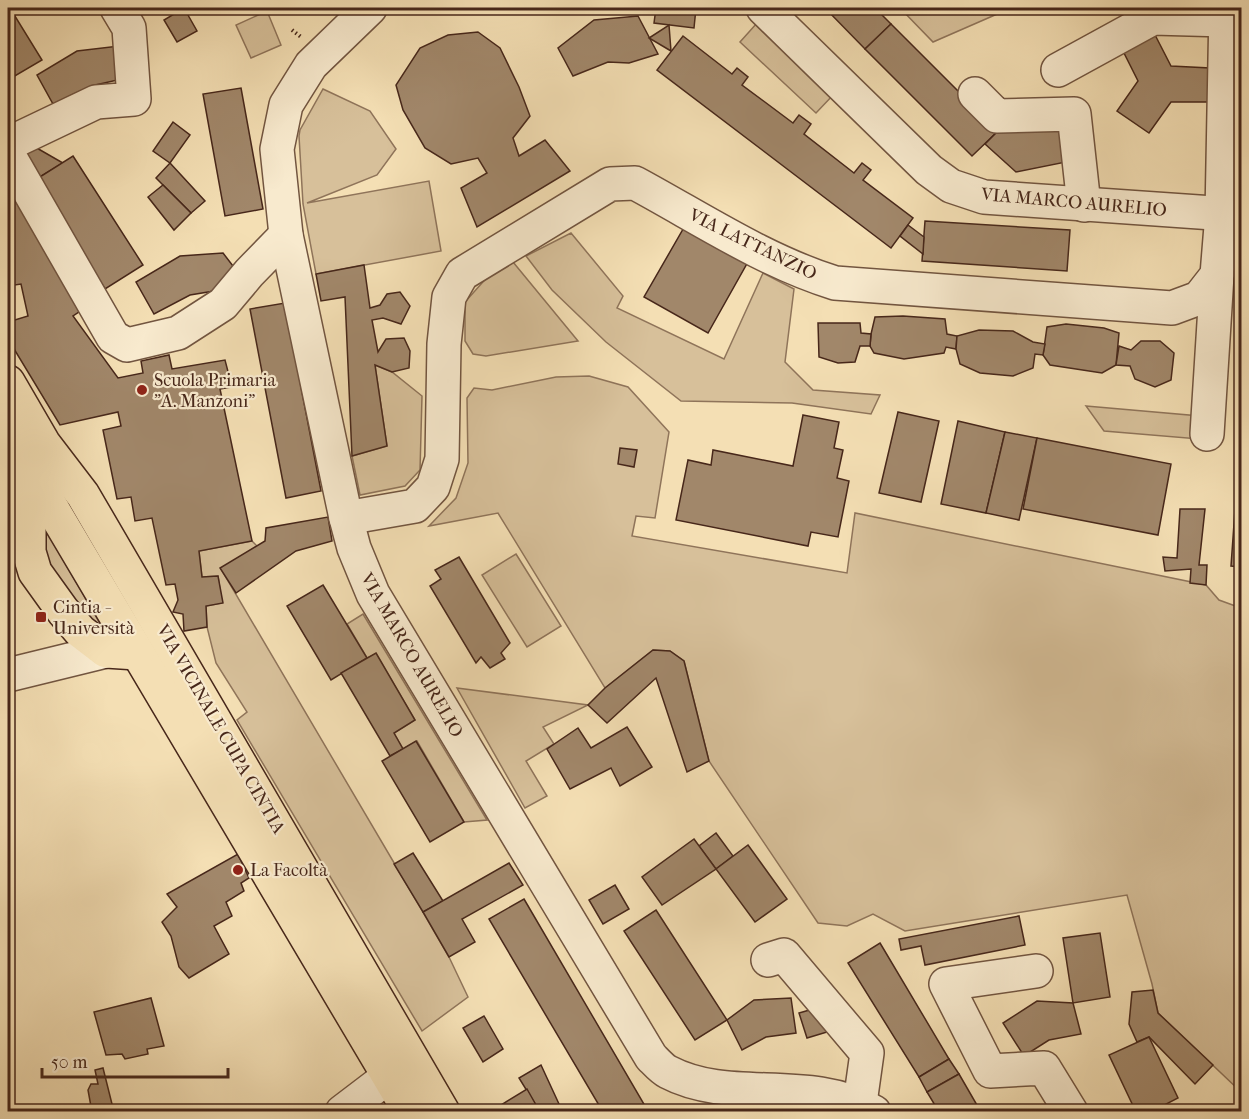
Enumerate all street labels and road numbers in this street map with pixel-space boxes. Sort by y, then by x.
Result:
street label: VIA MARCO AURELIO [979,184,1168,221]
street label: VIA LATTANZIO [685,204,820,284]
street label: VIA MARCO AURELIO [355,568,467,741]
street label: VIA VICINALE CUPA CINTIA [151,620,289,838]

